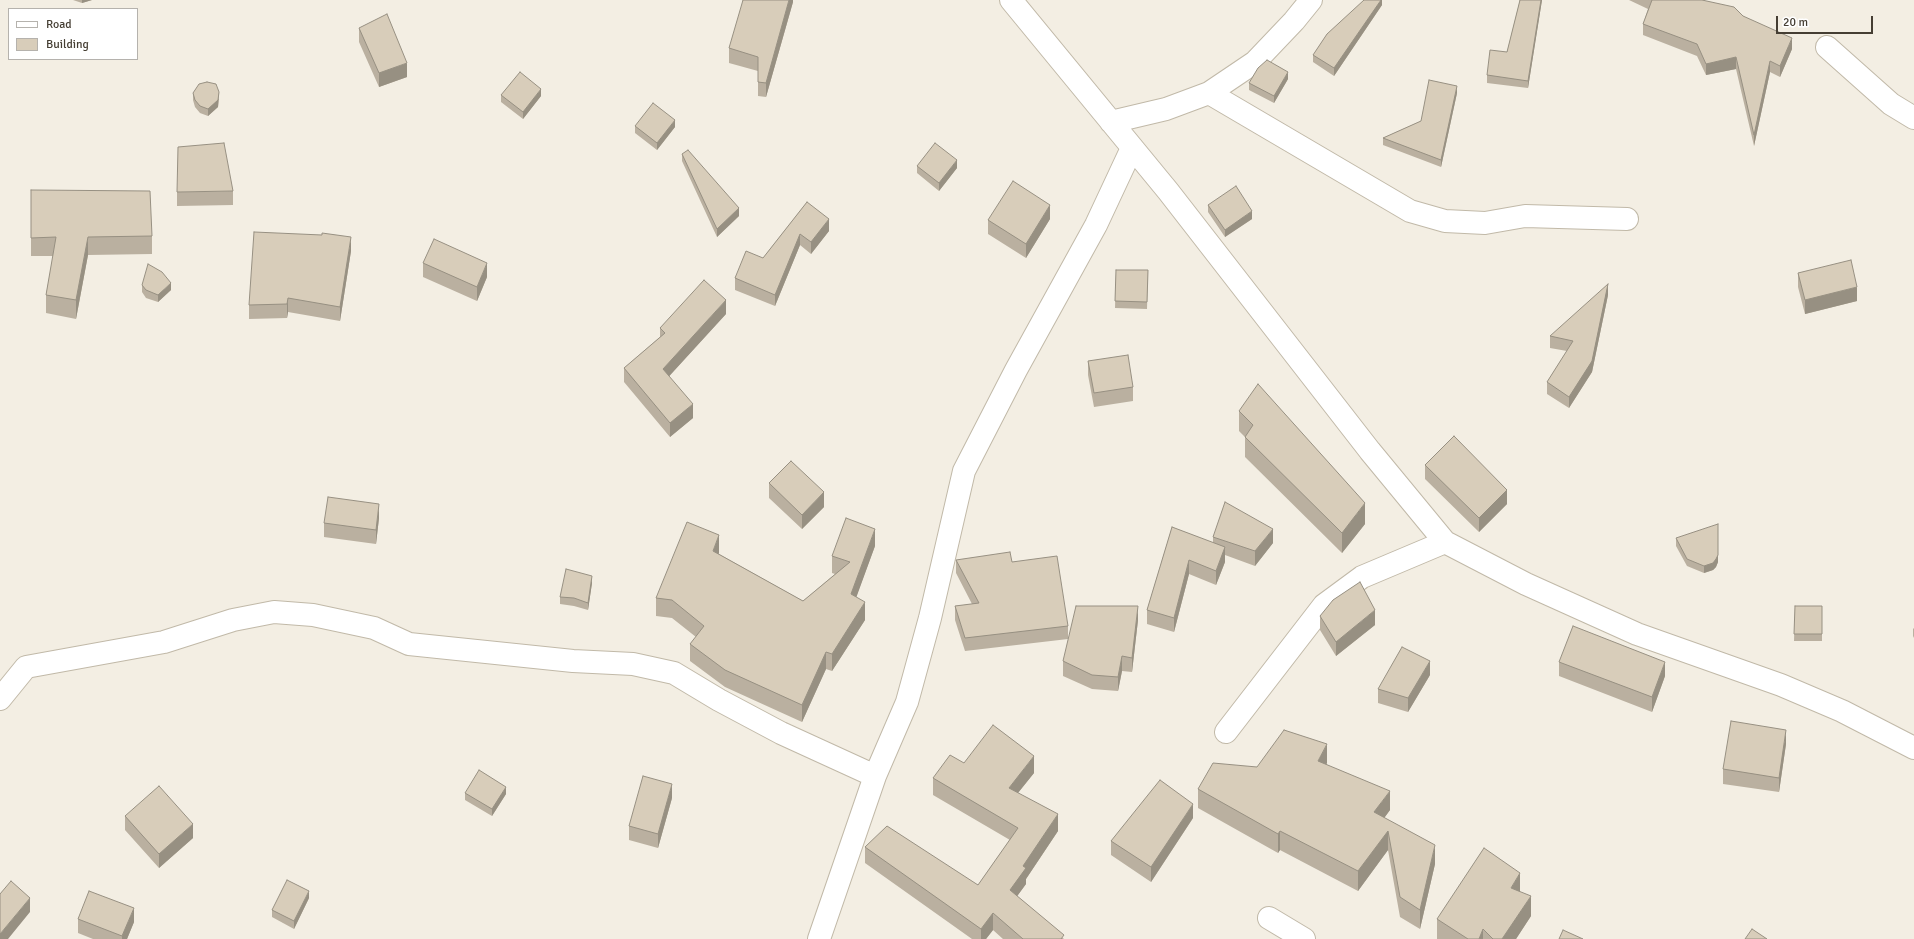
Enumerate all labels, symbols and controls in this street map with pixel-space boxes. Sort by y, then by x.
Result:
legend [8,8,138,60]
scale bar [1778,8,1875,34]
text: 20 m [1783,15,1808,30]
text: Road [46,17,72,32]
text: Building [46,37,89,52]

